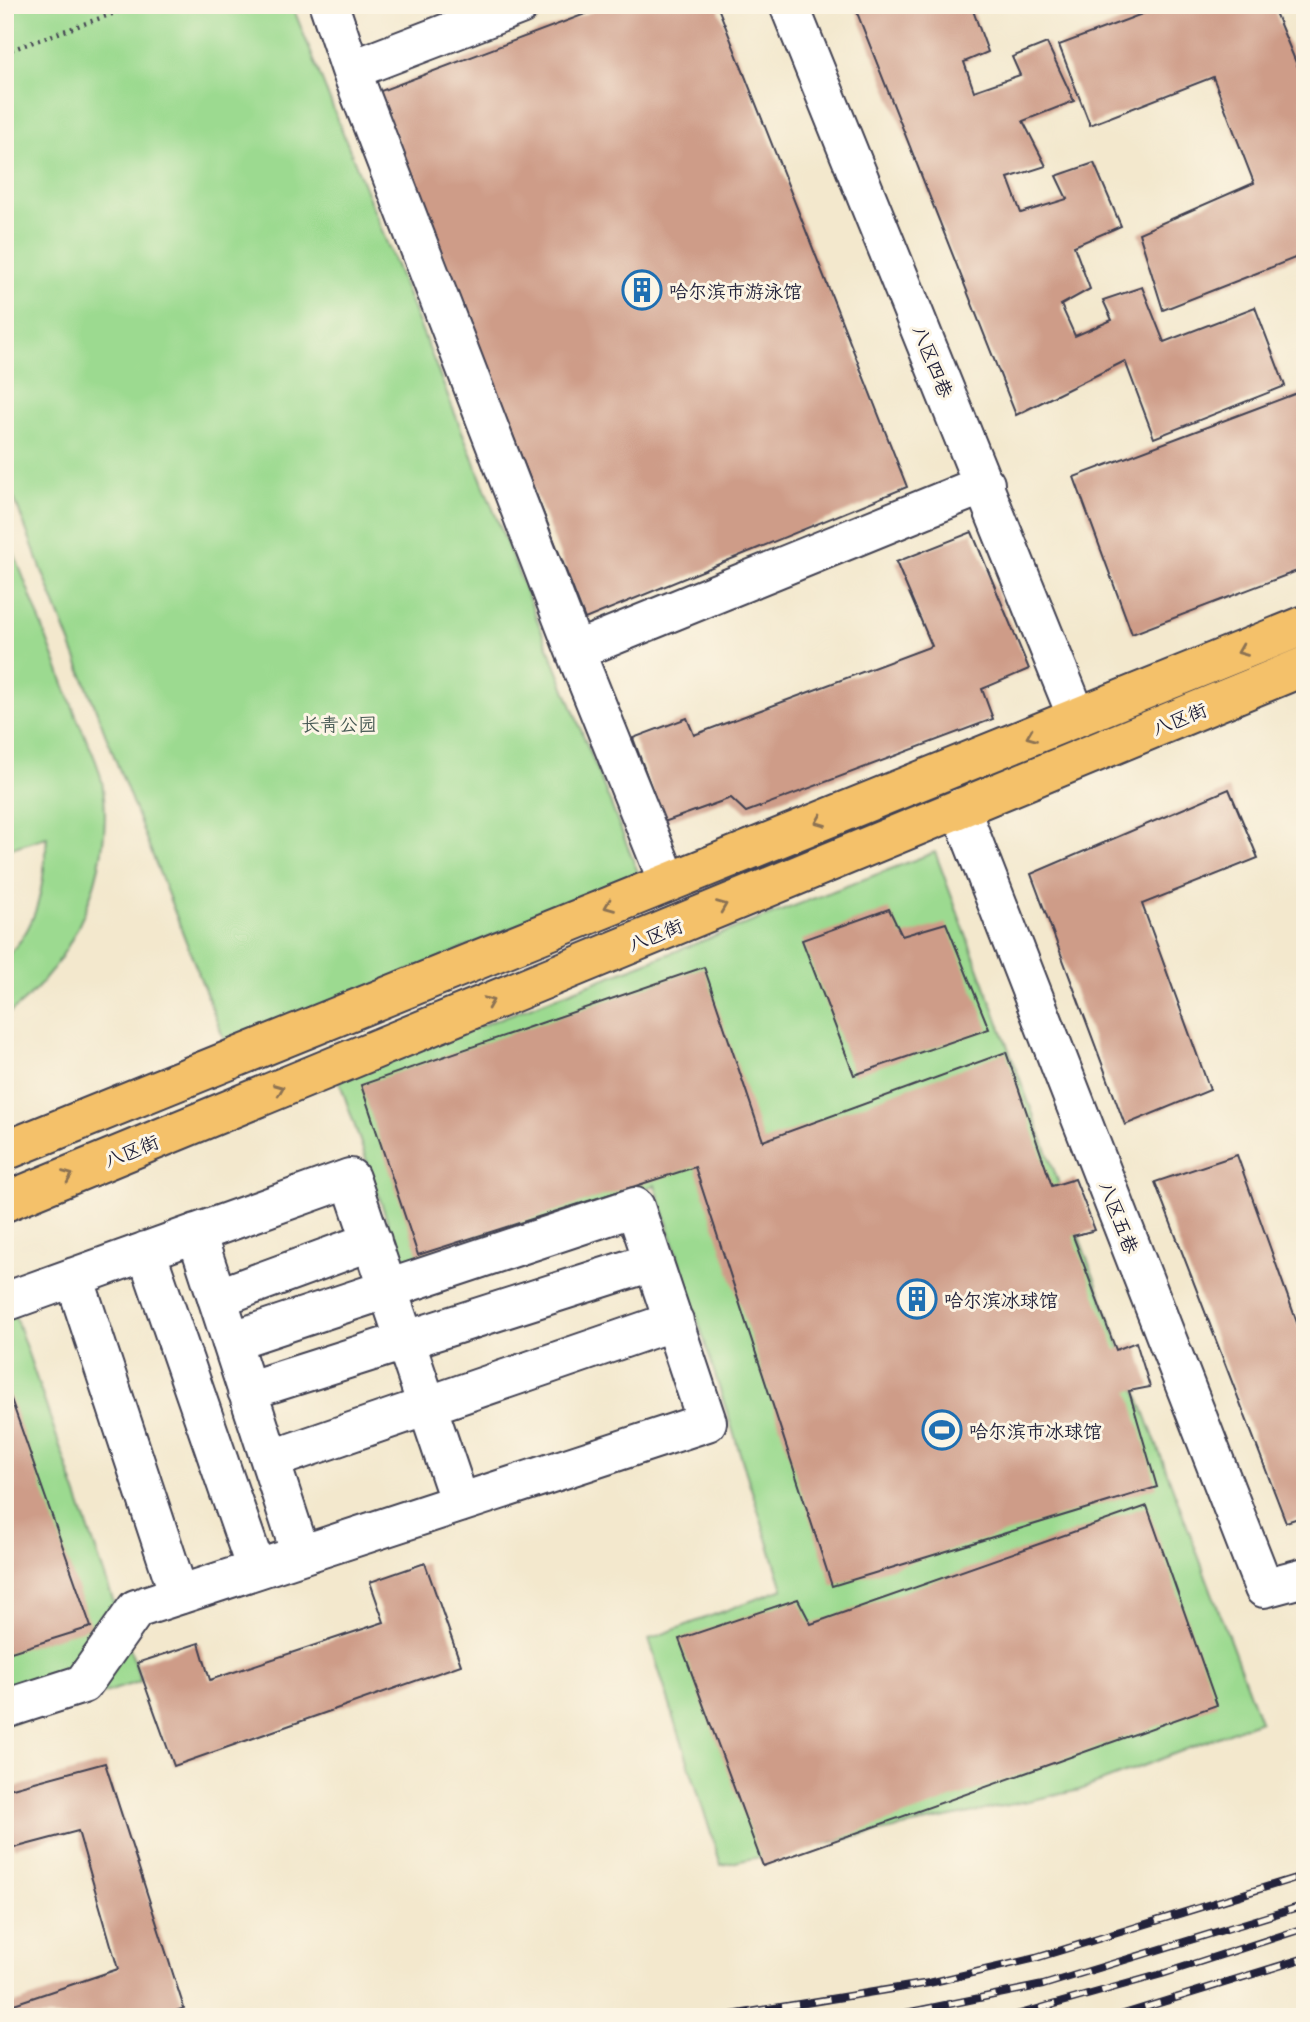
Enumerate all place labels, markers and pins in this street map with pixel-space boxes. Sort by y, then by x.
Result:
building icon: 哈尔滨市游泳馆 [621,269,663,311]
place label: 哈尔滨市游泳馆 [669,276,802,304]
building icon: 哈尔滨冰球馆 [896,1278,938,1320]
place label: 哈尔滨冰球馆 [944,1285,1058,1313]
sports icon: 哈尔滨市冰球馆 [921,1409,963,1451]
place label: 哈尔滨市冰球馆 [969,1416,1102,1444]

